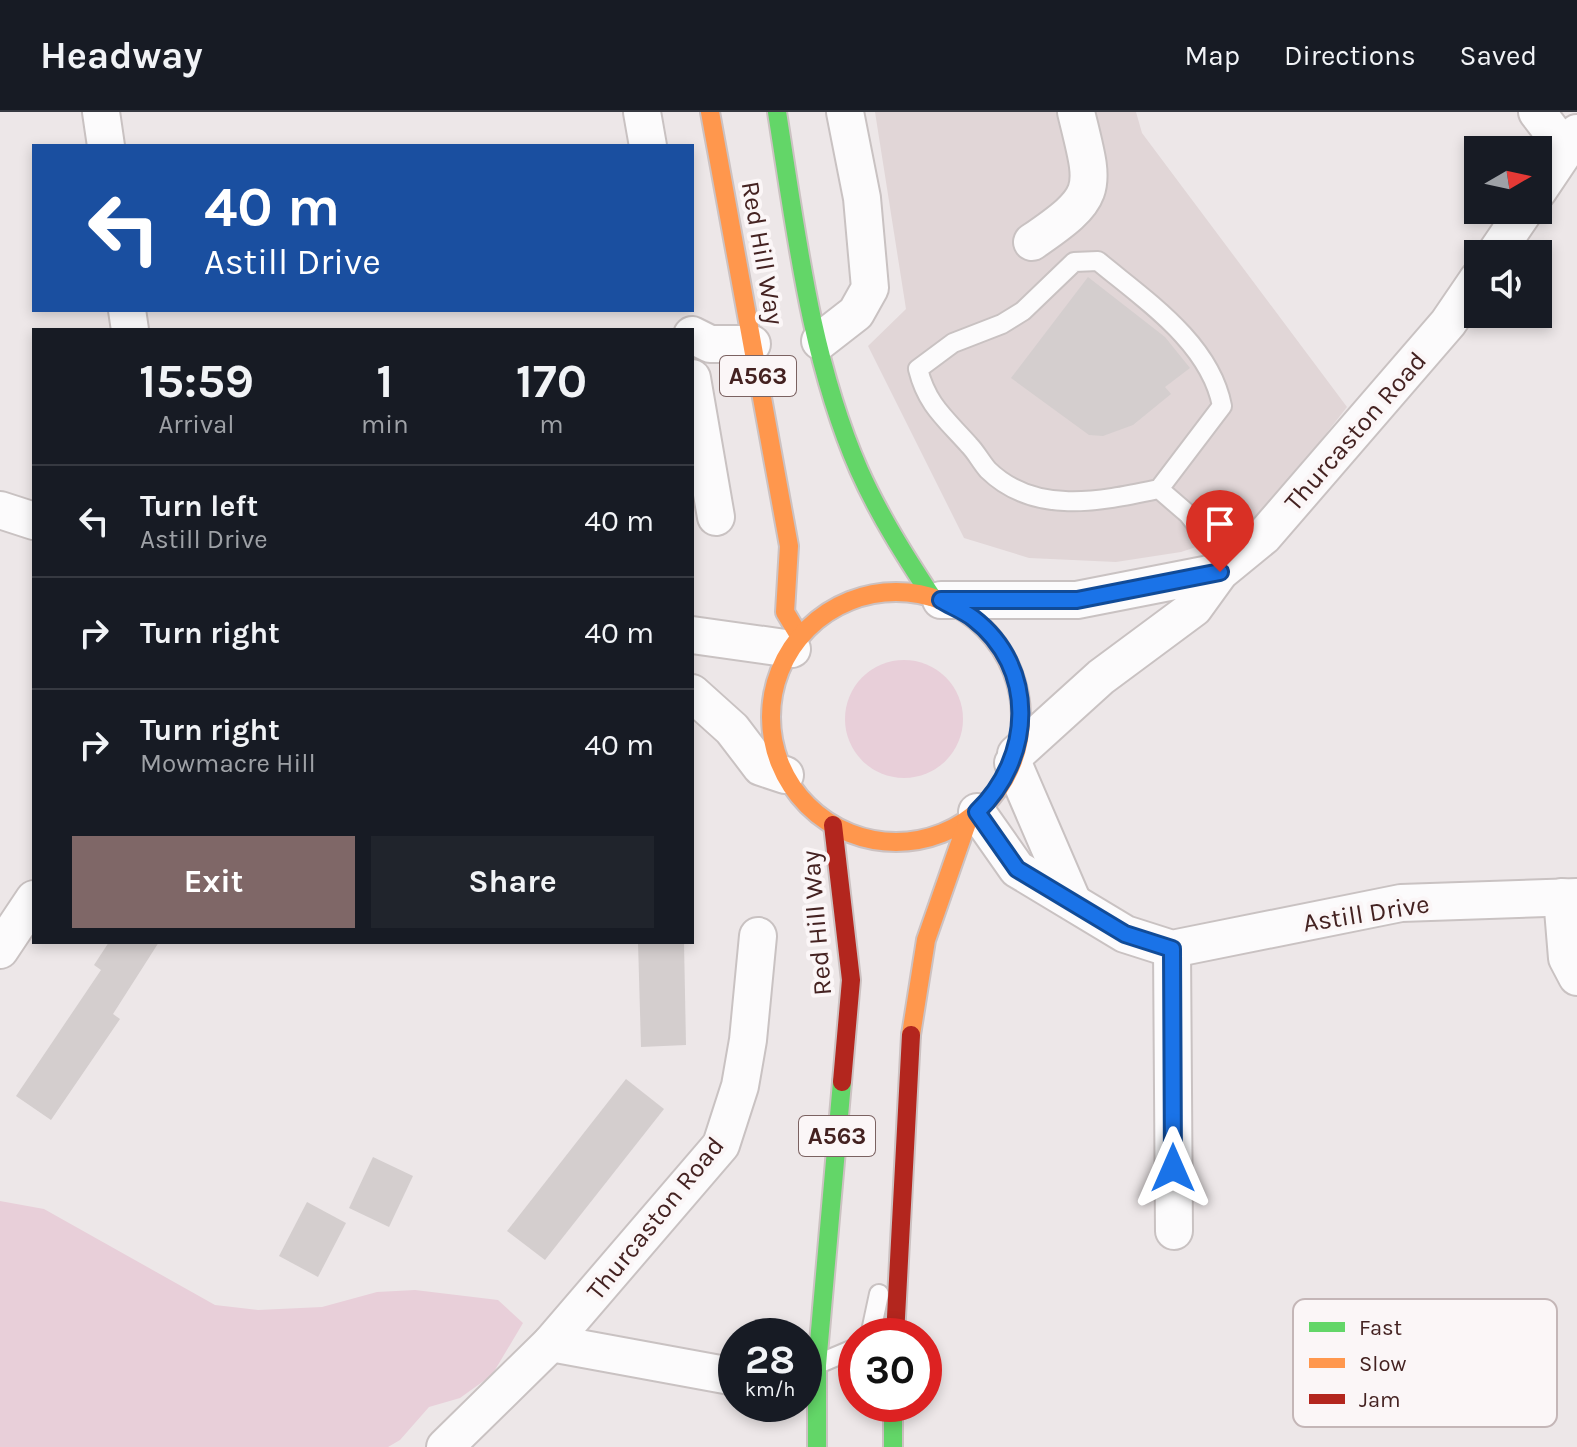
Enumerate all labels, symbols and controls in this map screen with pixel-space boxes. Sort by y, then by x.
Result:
text: Headway [40,33,203,78]
text: Map [1185,39,1240,72]
text: Directions [1284,39,1416,72]
text: Saved [1460,39,1537,72]
north arrow [1464,136,1552,224]
map controls [1464,136,1552,328]
text: 40 m [204,174,340,239]
icon: left [72,176,176,280]
street label: Red Hill Way [735,179,790,327]
button: sound [1464,240,1552,328]
text: Astill Drive [204,241,381,283]
street label: Thurcaston Road [1278,345,1433,517]
text: 15:59 [139,353,254,409]
text: 1 [376,353,393,409]
text: 170 [516,353,587,409]
road number: A563 [720,356,796,396]
text: Arrival [158,409,235,440]
text: min [361,409,409,440]
text: m [539,409,564,440]
text: Turn left [140,488,258,524]
pin [1186,490,1254,572]
icon: left [72,499,116,543]
icon: arrive [1198,502,1242,546]
text: 40 m [584,503,654,539]
text: Astill Drive [140,524,268,555]
icon: right [72,611,116,655]
text: Turn right [140,615,280,651]
text: 40 m [584,615,654,651]
text: Turn right [140,712,280,748]
icon: right [72,723,116,767]
text: 40 m [584,727,654,763]
text: Mowmacre Hill [140,748,316,779]
button: Exit [72,836,355,928]
button: Share [371,836,654,928]
street label: Red Hill Way [795,849,838,997]
street label: Astill Drive [1301,888,1432,939]
road number: A563 [799,1116,875,1156]
position arrow [1131,1126,1215,1210]
street label: Thurcaston Road [580,1130,731,1306]
legend [1293,1299,1557,1427]
text: Fast [1359,1315,1402,1341]
speed limit sign: 30 [838,1318,942,1422]
text: 28 [745,1336,795,1383]
text: Slow [1359,1351,1406,1377]
text: km/h [745,1378,795,1401]
text: Jam [1359,1387,1401,1413]

